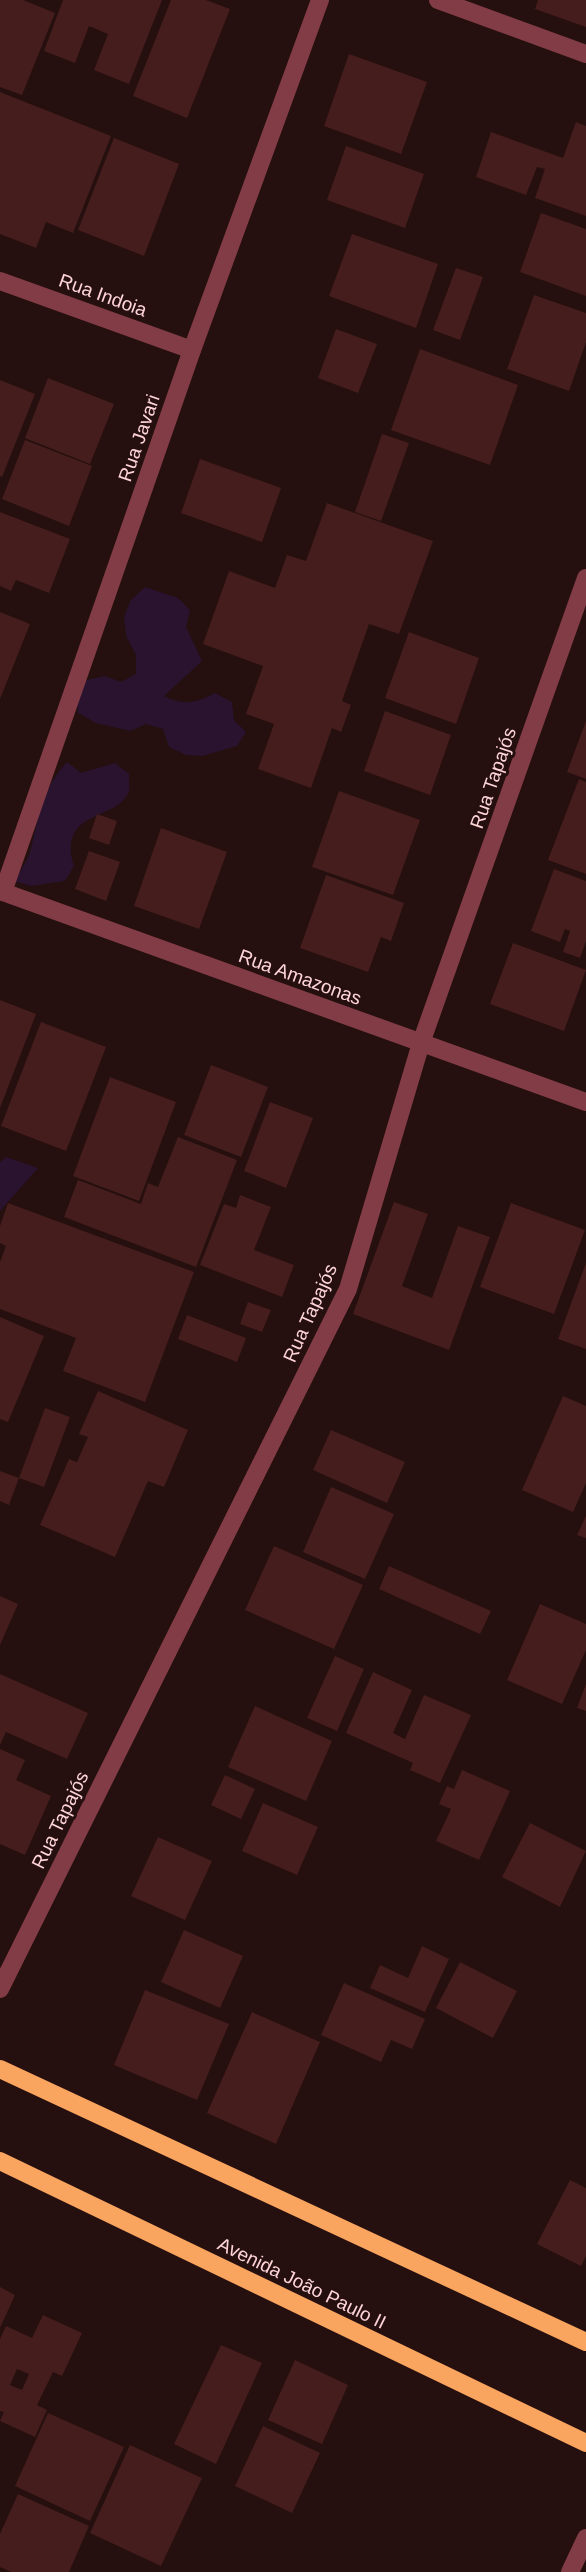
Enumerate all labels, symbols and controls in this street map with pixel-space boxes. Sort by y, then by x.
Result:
street label: Rua Indoia [56,269,150,321]
street label: Rua Javari [114,392,164,484]
street label: Rua Tapajós [466,725,520,831]
street label: Rua Amazonas [236,945,364,1009]
street label: Rua Tapajós [279,1261,341,1365]
street label: Rua Tapajós [27,1768,93,1872]
street label: Avenida João Paulo II [214,2233,390,2333]

